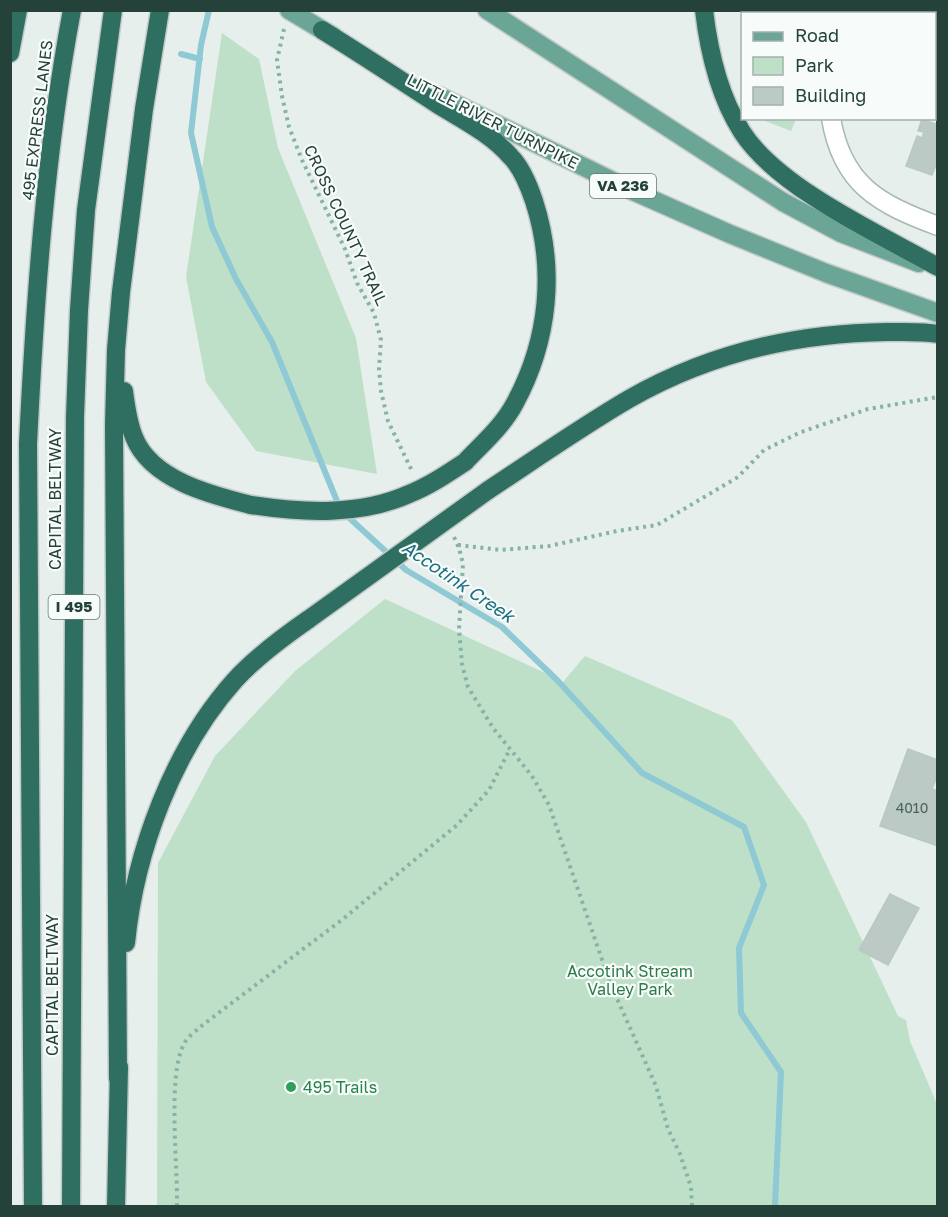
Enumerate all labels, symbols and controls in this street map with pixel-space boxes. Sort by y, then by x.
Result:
legend [741,12,936,120]
text: Road [795,24,839,46]
street label: 495 EXPRESS LANES [17,39,57,201]
text: Park [795,54,834,76]
street label: LITTLE RIVER TURNPIKE [404,69,582,173]
text: Building [795,84,866,106]
street label: CROSS COUNTY TRAIL [300,141,392,309]
road number: VA 236 [590,174,656,198]
street label: CAPITAL BELTWAY [45,427,65,570]
water label: Accotink Creek [398,536,520,628]
road number: I 495 [48,595,100,619]
house number: 4010 [896,799,928,816]
street label: CAPITAL BELTWAY [42,913,62,1056]
park label: Accotink Stream Valley Park [567,961,693,999]
place label: 495 Trails [303,1077,377,1097]
marker: 495 Trails [284,1080,298,1094]

